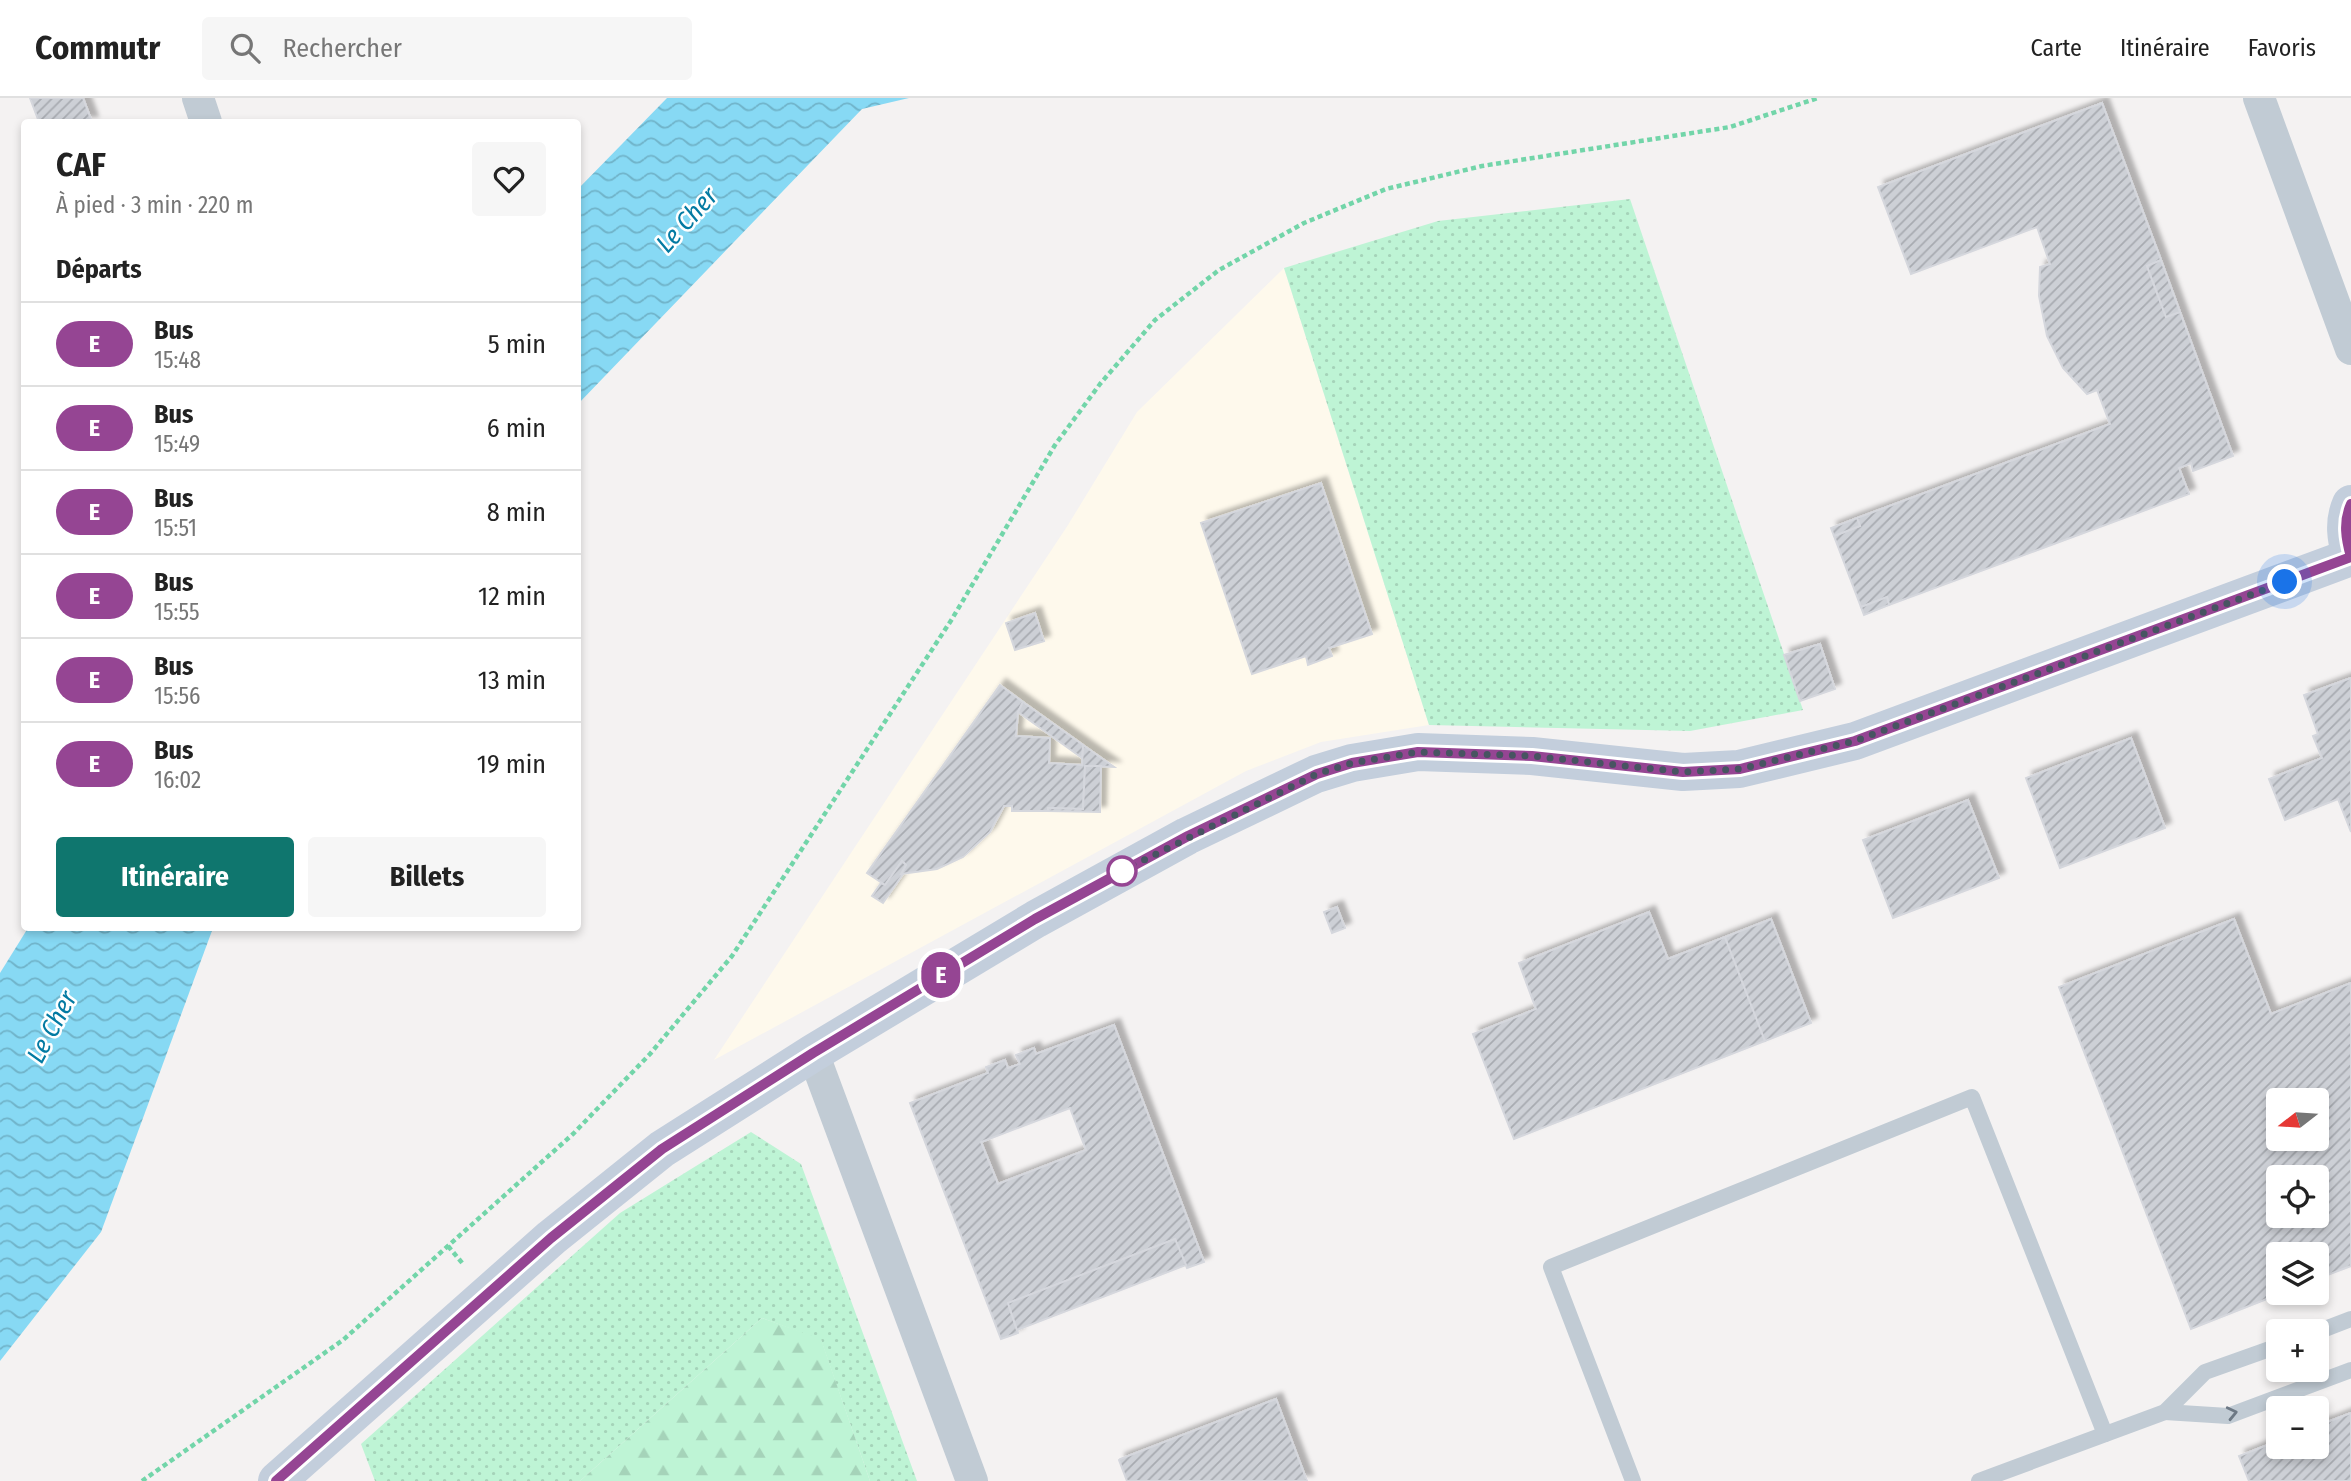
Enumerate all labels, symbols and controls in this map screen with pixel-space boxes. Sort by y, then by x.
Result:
search box [202,17,692,80]
text: Commutr [35,28,160,68]
icon: search [226,29,264,67]
text: Rechercher [282,33,402,64]
text: Carte [2031,34,2082,62]
text: Itinéraire [2120,34,2210,62]
text: Favoris [2248,34,2316,62]
button: heart [472,142,546,216]
text: CAF [56,145,106,185]
water label: Le Cher [650,180,725,259]
text: À pied · 3 min · 220 m [56,191,253,219]
text: Départs [56,254,142,285]
text: Bus [154,315,193,346]
text: 5 min [488,329,546,360]
text: E [89,330,100,358]
text: 15:48 [154,346,201,374]
text: Bus [154,399,193,430]
text: 6 min [487,413,546,444]
text: E [89,414,100,442]
text: 15:49 [154,430,200,458]
text: Bus [154,483,193,514]
text: 8 min [487,497,546,528]
text: E [89,498,100,526]
text: 15:51 [154,514,197,542]
your location [2267,564,2302,599]
text: Bus [154,567,193,598]
text: 12 min [478,581,546,612]
text: E [89,582,100,610]
text: 15:55 [154,598,200,626]
text: Bus [154,651,193,682]
text: 13 min [478,665,546,696]
text: E [89,666,100,694]
text: 15:56 [154,682,200,710]
text: Bus [154,735,193,766]
text: 19 min [477,749,546,780]
text: E [89,750,100,778]
text: 16:02 [154,766,201,794]
button: Itinéraire [56,837,294,917]
button: Billets [308,837,546,917]
unlabelled marker [1107,856,1137,886]
line badge: E [918,952,964,998]
text: E [935,961,947,989]
water label: Le Cher [20,985,84,1068]
north arrow [2266,1088,2329,1152]
map controls [2266,1088,2329,1459]
button: locate [2266,1165,2329,1228]
button: layers [2266,1242,2329,1305]
button: + [2266,1319,2329,1382]
button: − [2266,1396,2329,1459]
one-way arrow [2226,1407,2238,1421]

